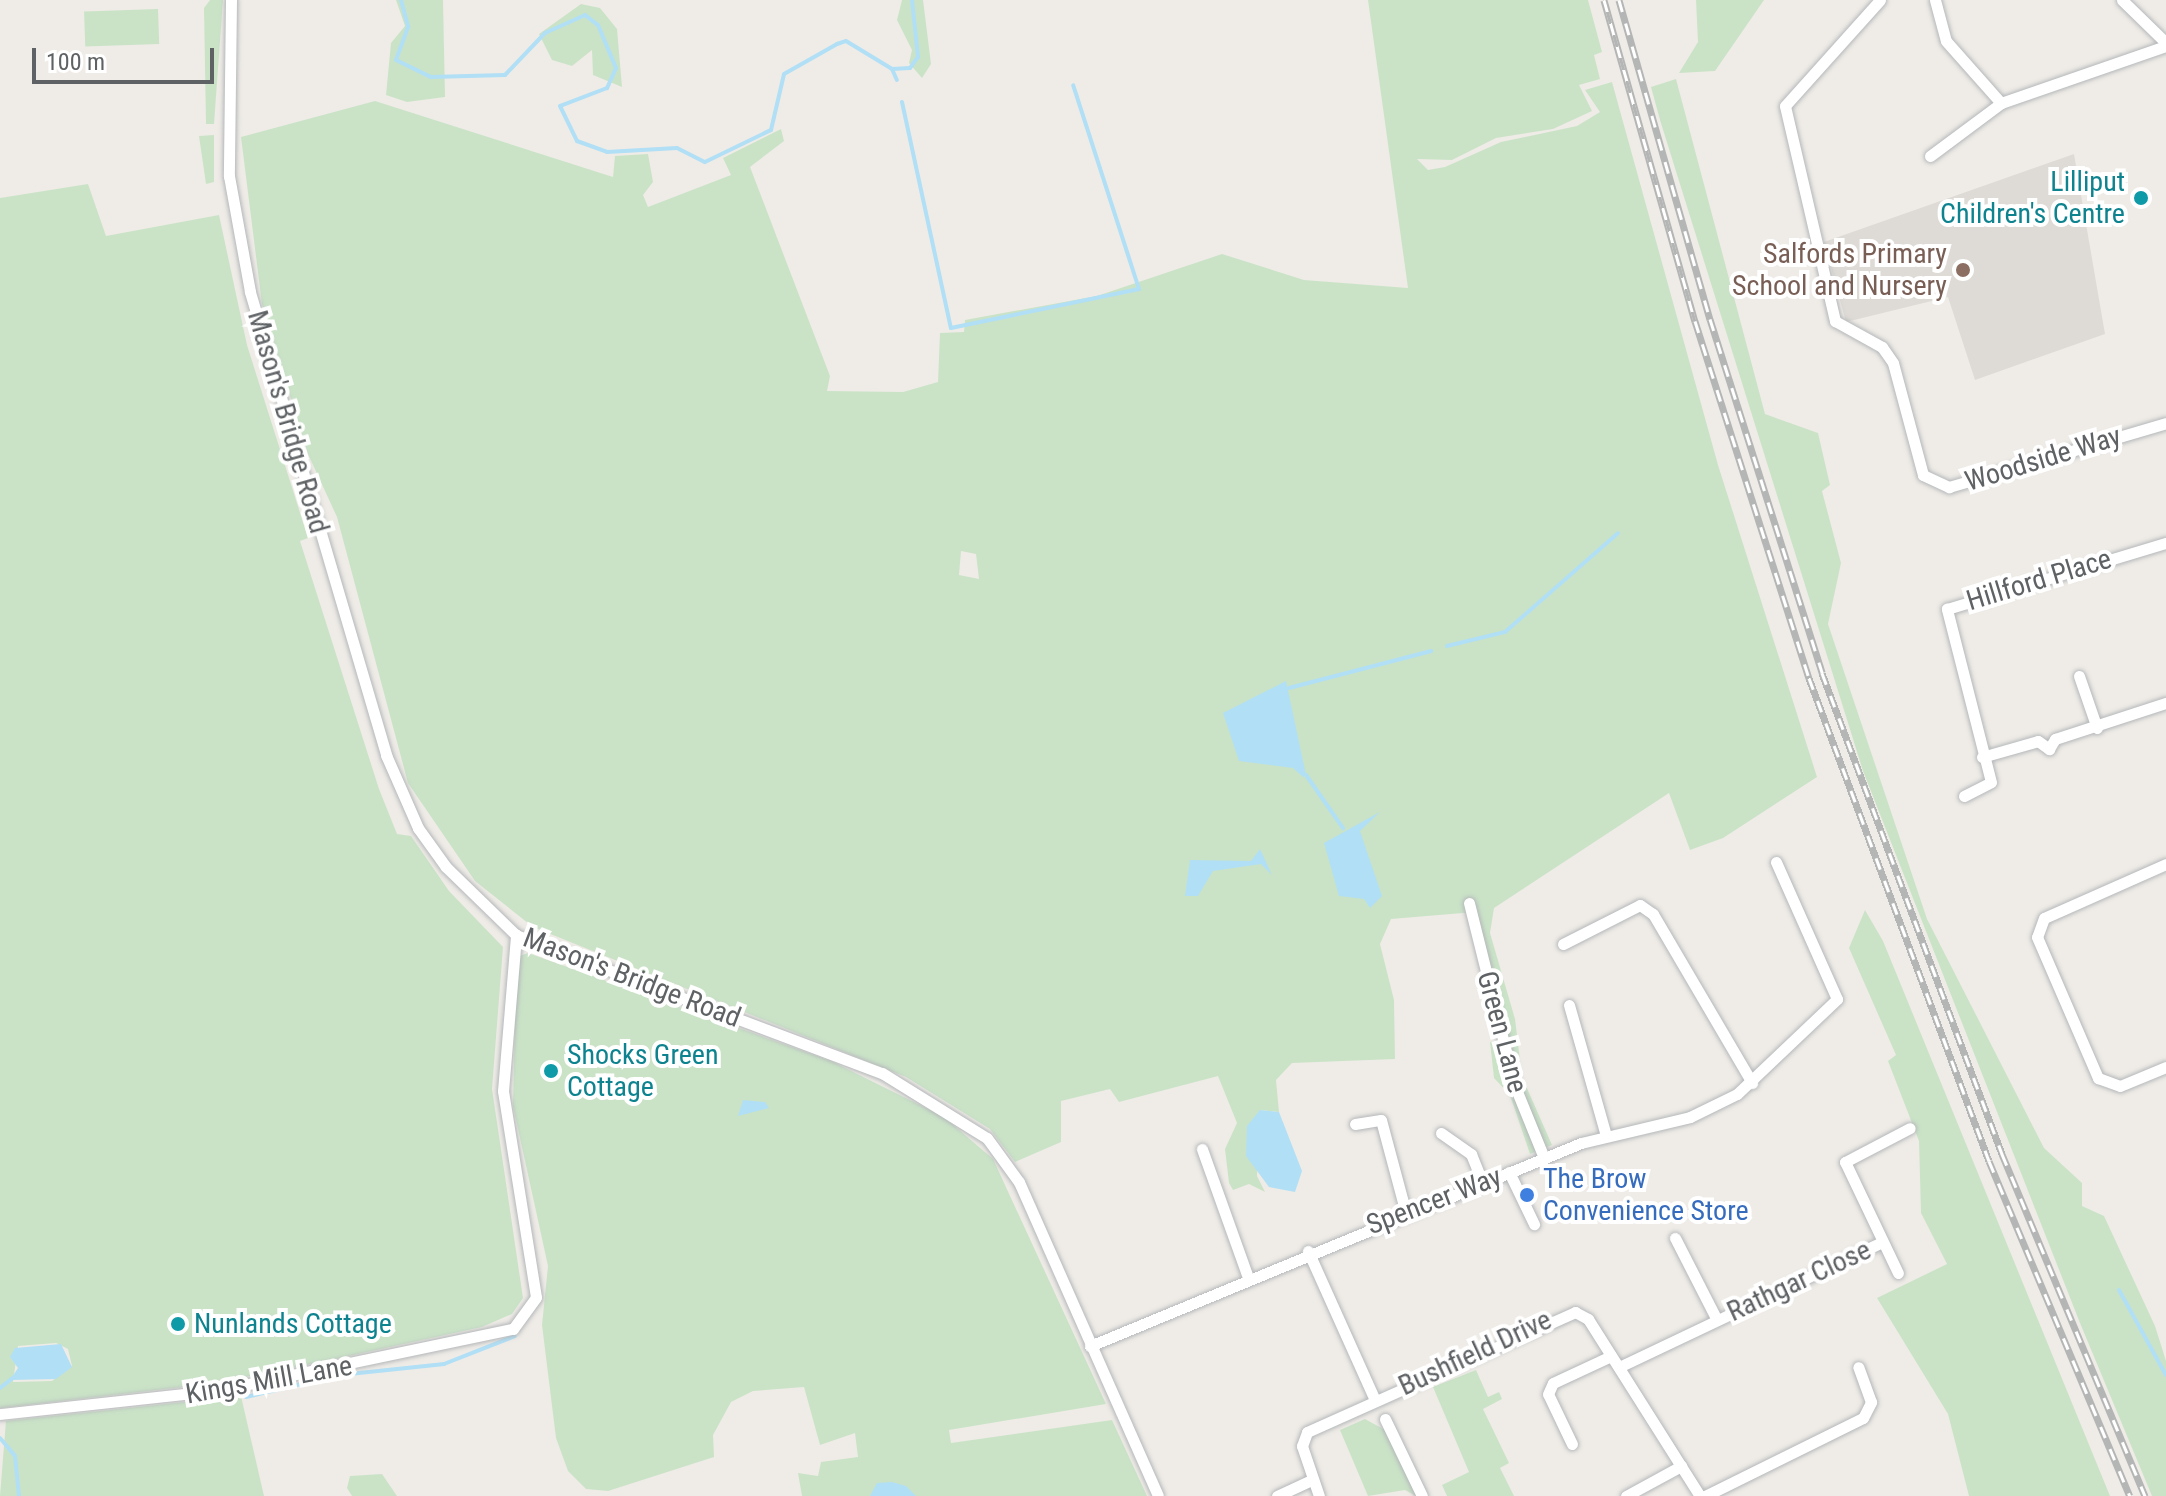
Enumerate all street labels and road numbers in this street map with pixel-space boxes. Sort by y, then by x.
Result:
street label: Mason's Bridge Road [240,307,336,537]
street label: Woodside Way [1961,419,2125,499]
street label: Hillford Place [1963,542,2115,618]
street label: Mason's Bridge Road [519,921,745,1035]
street label: Green Lane [1470,968,1534,1096]
street label: Spencer Way [1362,1160,1506,1242]
street label: Rathgar Close [1722,1233,1876,1329]
street label: Bushfield Drive [1393,1303,1557,1403]
street label: Kings Mill Lane [183,1349,355,1411]

